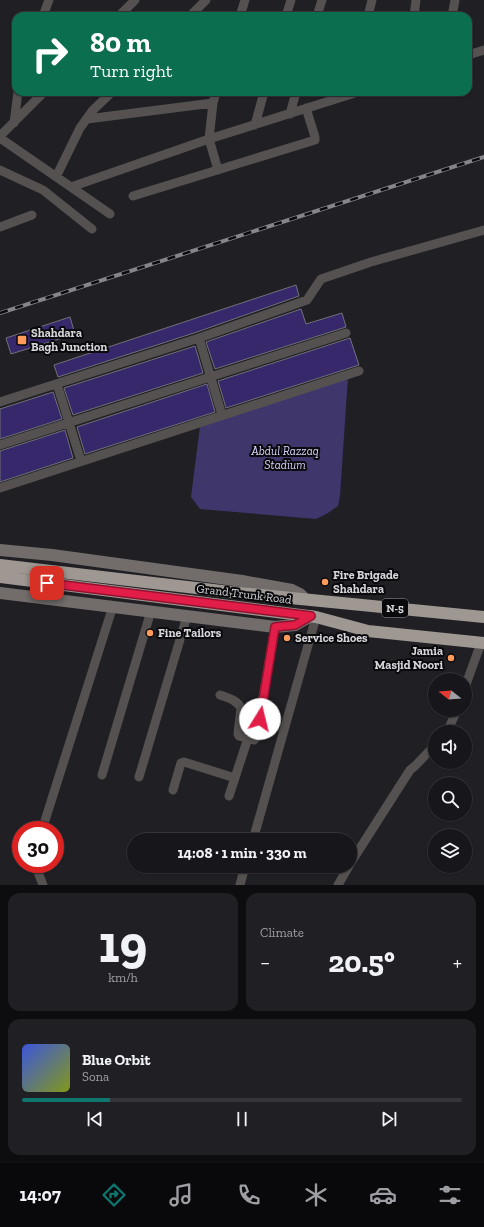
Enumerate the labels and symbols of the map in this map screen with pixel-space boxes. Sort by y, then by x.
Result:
place label: Shahdara Bagh Junction [31,326,108,354]
marker: Shahdara Bagh Junction [16,334,28,346]
park label: Abdul Razzaq Stadium [250,444,319,472]
pin [30,566,64,600]
place label: Fire Brigade Shahdara [333,568,399,596]
marker: Fire Brigade Shahdara [320,577,330,587]
street label: Grand Trunk Road [196,581,293,607]
road number: N-5 [382,599,408,617]
place label: Fine Tailors [158,626,222,640]
marker: Fine Tailors [145,628,155,638]
place label: Service Shoes [295,631,368,645]
marker: Service Shoes [282,633,292,643]
place label: Jamia Masjid Noori [375,644,443,673]
marker: Jamia Masjid Noori [446,653,456,663]
north arrow [428,673,472,717]
position arrow [239,698,281,740]
speed limit sign: 30 [12,821,64,873]

